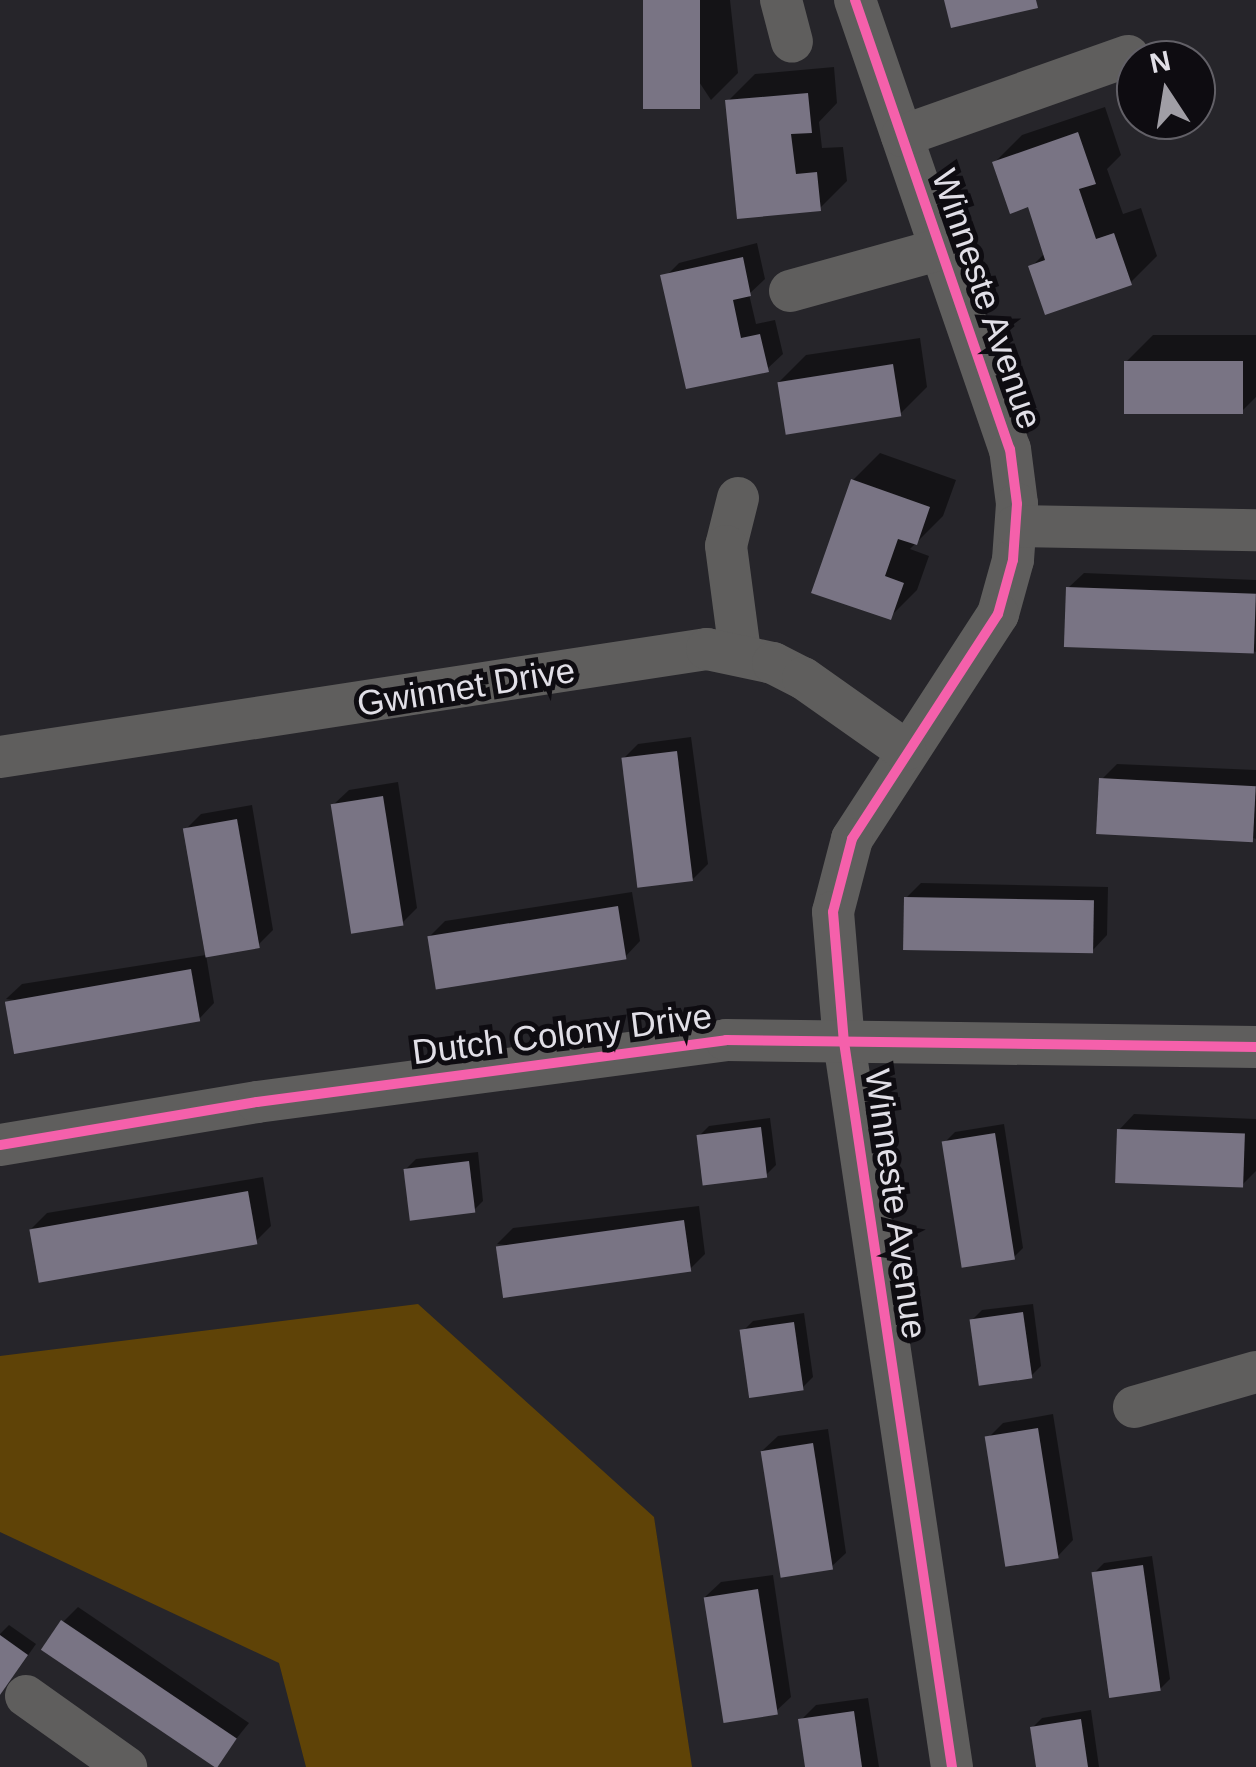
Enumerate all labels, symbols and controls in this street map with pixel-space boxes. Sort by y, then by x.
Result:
north arrow [1116,40,1216,140]
text: N [1147,45,1173,79]
street label: Winneste Avenue [923,163,1051,435]
street label: Gwinnet Drive [354,649,578,725]
street label: Dutch Colony Drive [410,995,714,1073]
street label: Winneste Avenue [856,1066,936,1342]

